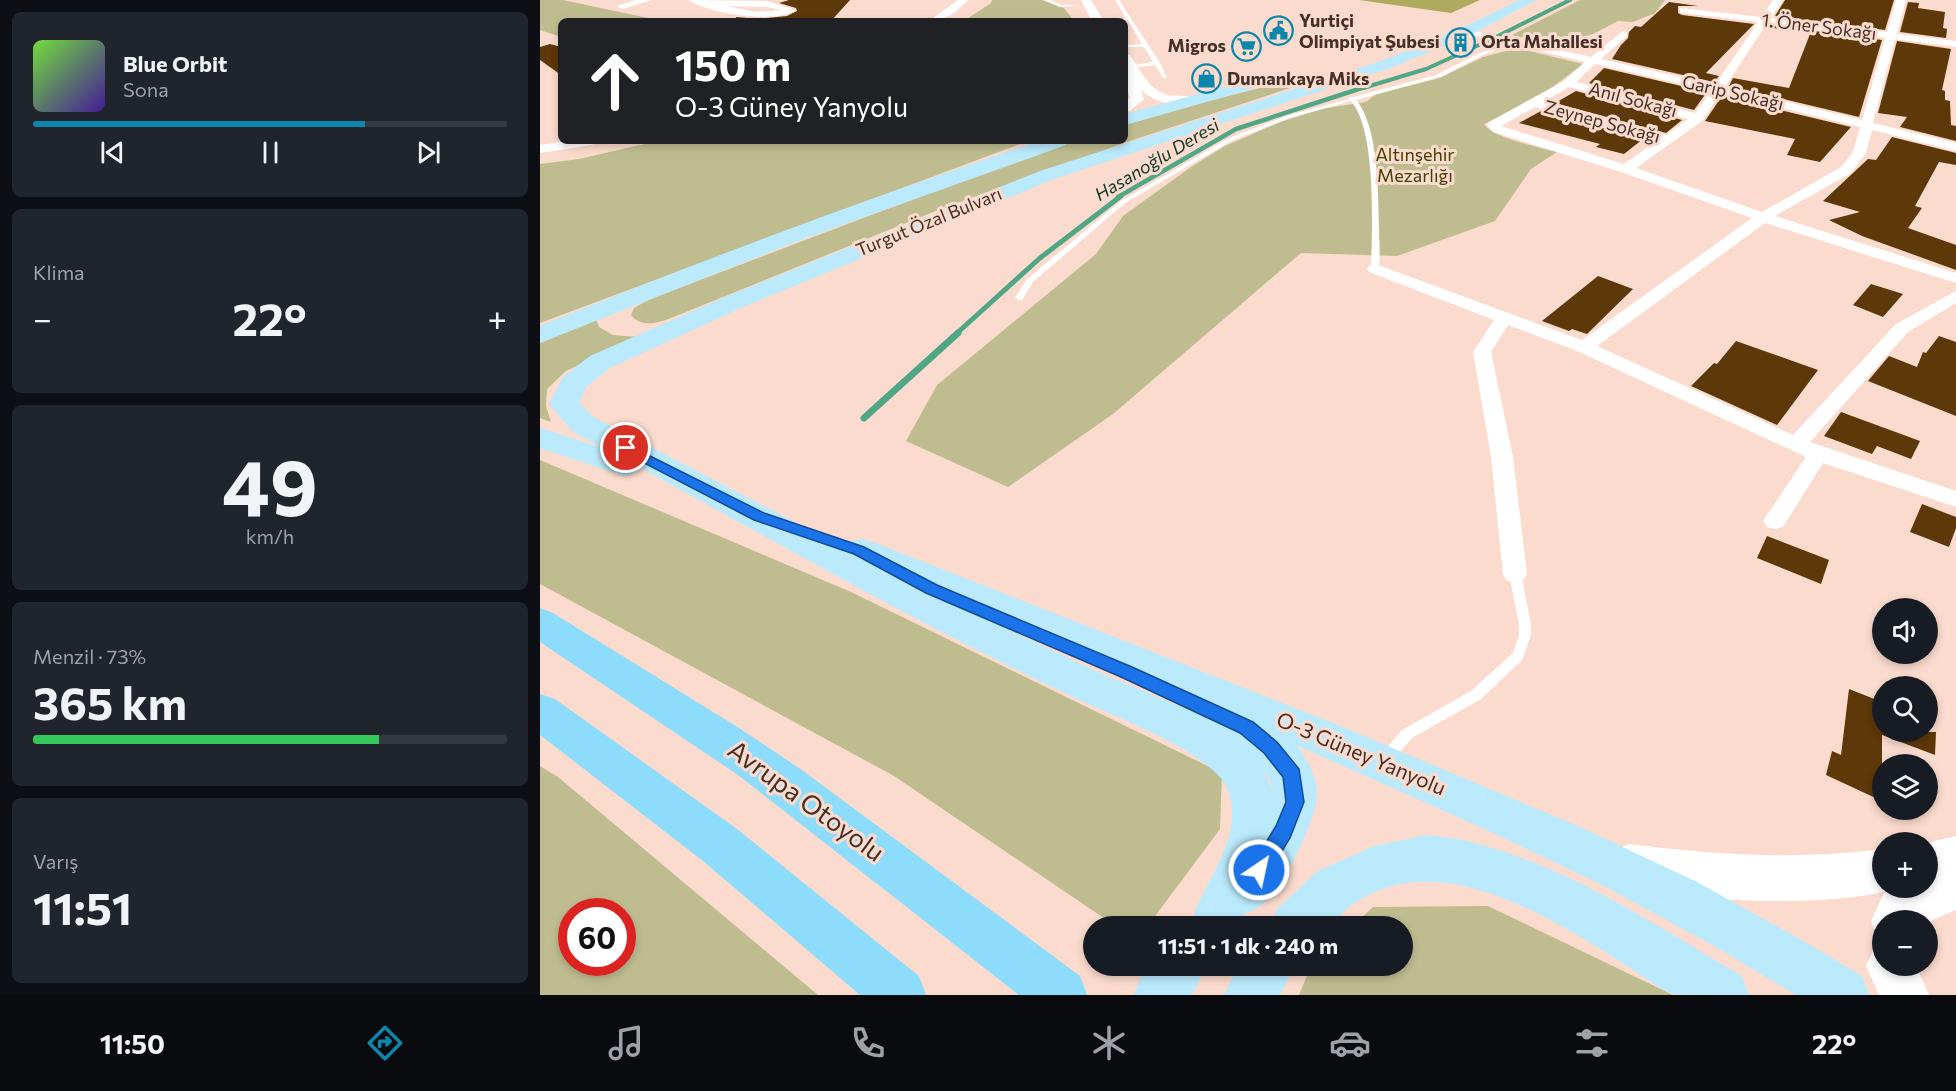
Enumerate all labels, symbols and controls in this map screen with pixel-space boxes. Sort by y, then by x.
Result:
street label: 1. Öner Sokağı [1761,8,1878,44]
place label: Yurtiçi Olimpiyat Şubesi [1299,9,1440,52]
public building icon: Yurtiçi Olimpiyat Şubesi [1262,15,1294,47]
building icon: Orta Mahallesi [1444,26,1476,58]
supermarket icon: Migros [1231,30,1263,62]
place label: Orta Mahallesi [1481,30,1603,52]
place label: Migros [1168,34,1226,56]
text: 150 m [675,38,791,90]
icon: ahead [576,42,654,120]
text: Blue Orbit [123,50,227,77]
shop icon: Dumankaya Miks [1190,63,1222,95]
place label: Dumankaya Miks [1227,67,1369,89]
street label: Garip Sokağı [1680,70,1786,114]
text: Sona [123,77,169,101]
street label: Anıl Sokağı [1587,77,1680,121]
text: O-3 Güney Yanyolu [675,90,908,123]
street label: Zeynep Sokağı [1542,95,1663,147]
water label: Hasanoğlu Deresi [1090,113,1224,205]
icon: previous [96,136,129,169]
icon: pause [254,136,287,169]
icon: next [412,136,445,169]
park label: Altınşehir Mezarlığı [1375,143,1455,186]
street label: Turgut Özal Bulvarı [852,182,1005,260]
text: Klima [33,260,85,284]
text: 22° [233,290,307,345]
text: − [33,297,52,338]
text: + [488,297,507,338]
pin [600,422,651,473]
icon: arrive [609,431,642,464]
text: 49 [222,437,318,532]
text: km/h [246,524,294,548]
map controls [1872,598,1938,976]
button: sound [1872,598,1938,664]
text: Menzil · 73% [33,644,146,668]
text: 365 km [33,674,187,729]
button: search [1872,676,1938,742]
street label: O-3 Güney Yanyolu [1273,706,1450,800]
street label: Avrupa Otoyolu [723,733,891,867]
button: layers [1872,754,1938,820]
button: + [1872,832,1938,898]
position arrow [1227,838,1291,902]
text: Varış [33,849,78,873]
text: 11:51 [33,879,132,934]
speed limit sign: 60 [558,898,636,976]
button: − [1872,910,1938,976]
text: 11:51 · 1 dk · 240 m [1158,932,1338,959]
icon: directions [364,1022,406,1064]
icon: music [605,1022,647,1064]
icon: phone [847,1022,889,1064]
icon: climate [1088,1022,1130,1064]
icon: car [1329,1022,1371,1064]
icon: filters [1571,1022,1613,1064]
text: 11:50 [100,1027,165,1060]
text: 22° [1812,1027,1856,1060]

